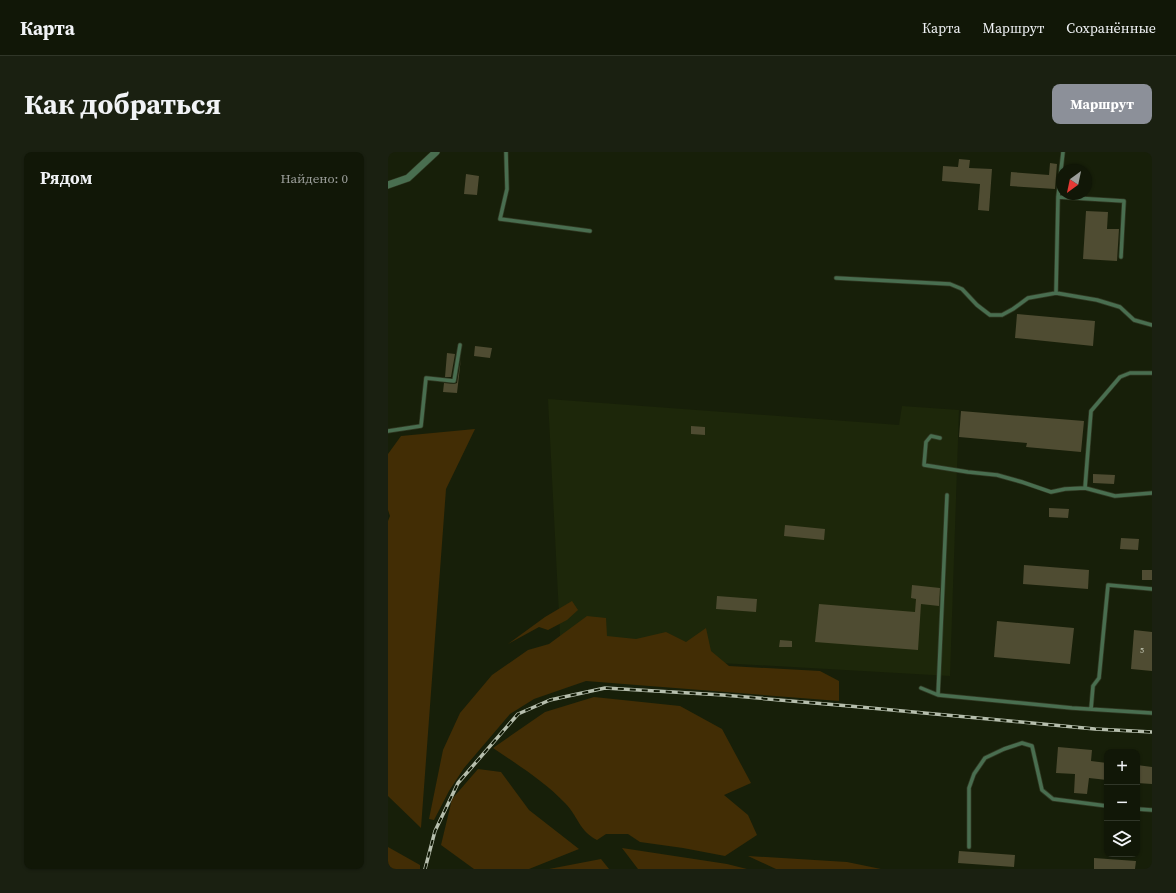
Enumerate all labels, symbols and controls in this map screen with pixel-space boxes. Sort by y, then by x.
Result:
text: Карта [20,15,75,41]
text: Карта [922,18,961,38]
text: Маршрут [983,18,1044,38]
text: Сохранённые [1066,18,1156,38]
button: Маршрут [1052,84,1152,124]
text: Как добраться [24,85,221,123]
north arrow [1056,164,1092,200]
text: Рядом [40,166,92,190]
text: Найдено: 0 [281,170,348,187]
house number: 5 [1140,645,1144,656]
map controls [1104,749,1140,857]
button: + [1104,749,1140,785]
button: − [1104,785,1140,821]
button: layers [1104,821,1140,857]

